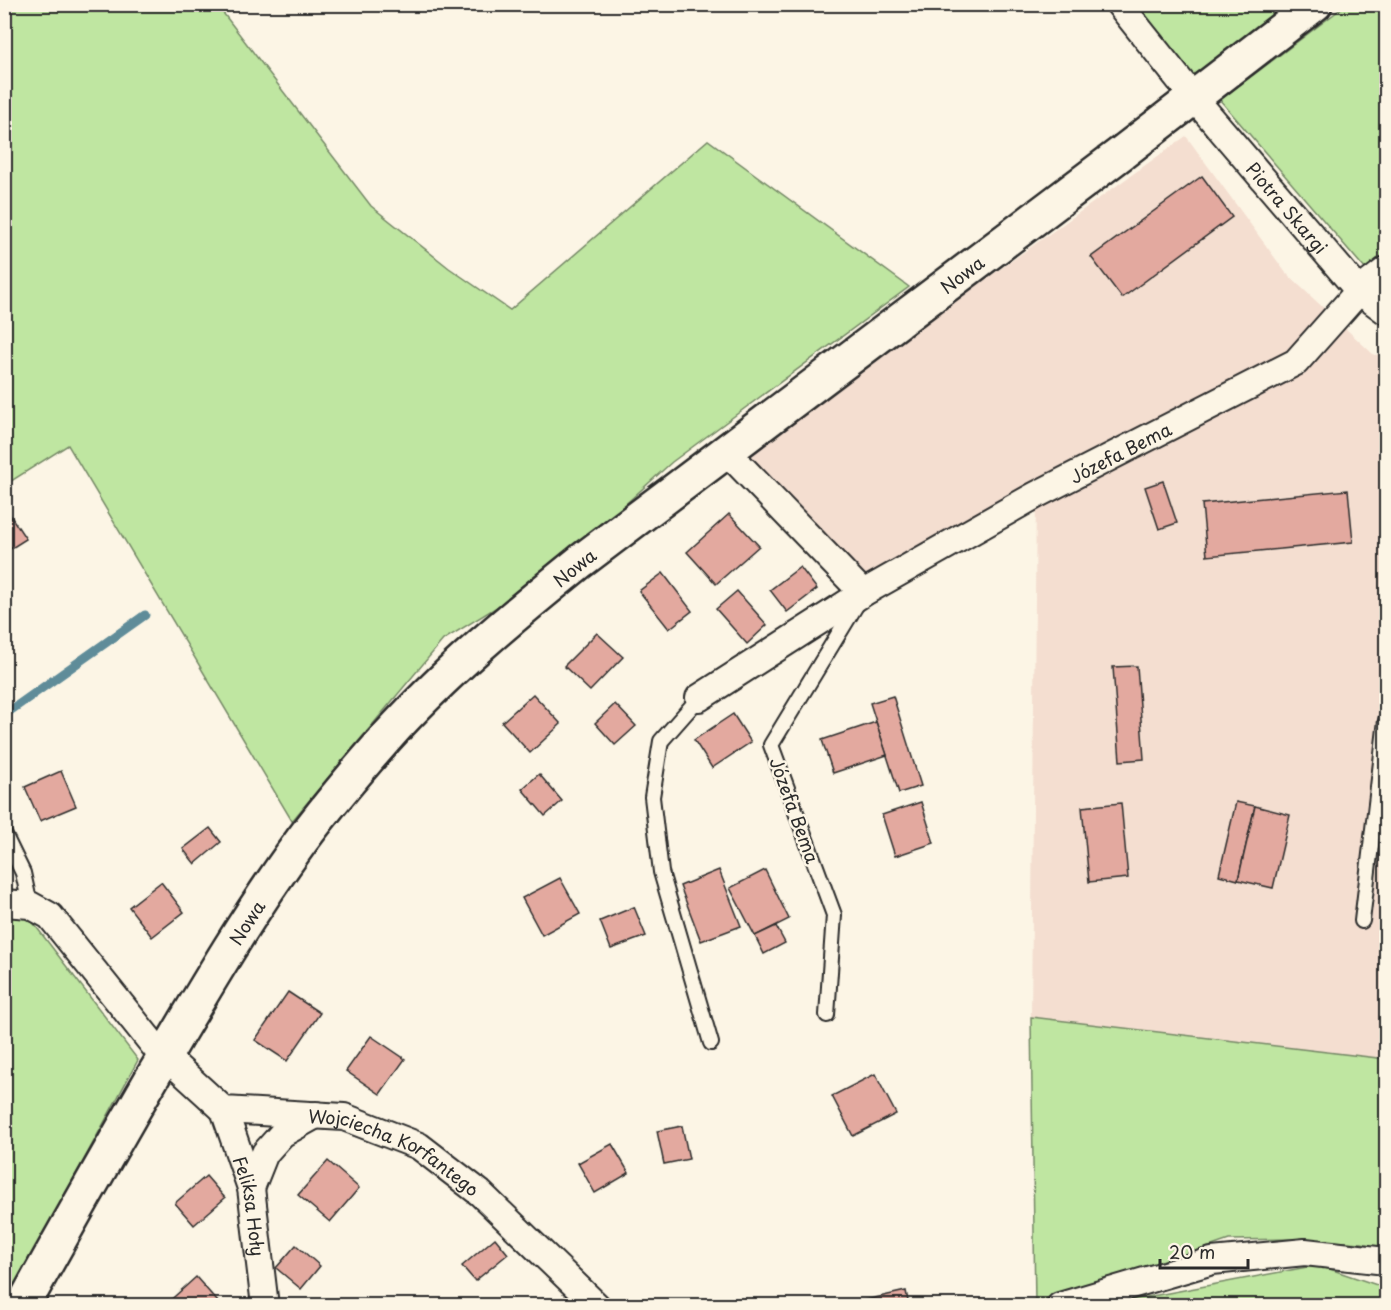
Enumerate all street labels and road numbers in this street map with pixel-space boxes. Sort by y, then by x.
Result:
street label: Piotra Skargi [1240,155,1335,259]
street label: Nowa [934,248,990,299]
street label: Józefa Bema [1065,414,1176,489]
street label: Nowa [546,541,602,593]
street label: Józefa Bema [763,753,827,867]
street label: Nowa [222,894,271,950]
street label: Wojciecha Korfantego [308,1101,486,1202]
street label: Feliksa Hoły [227,1152,272,1257]

